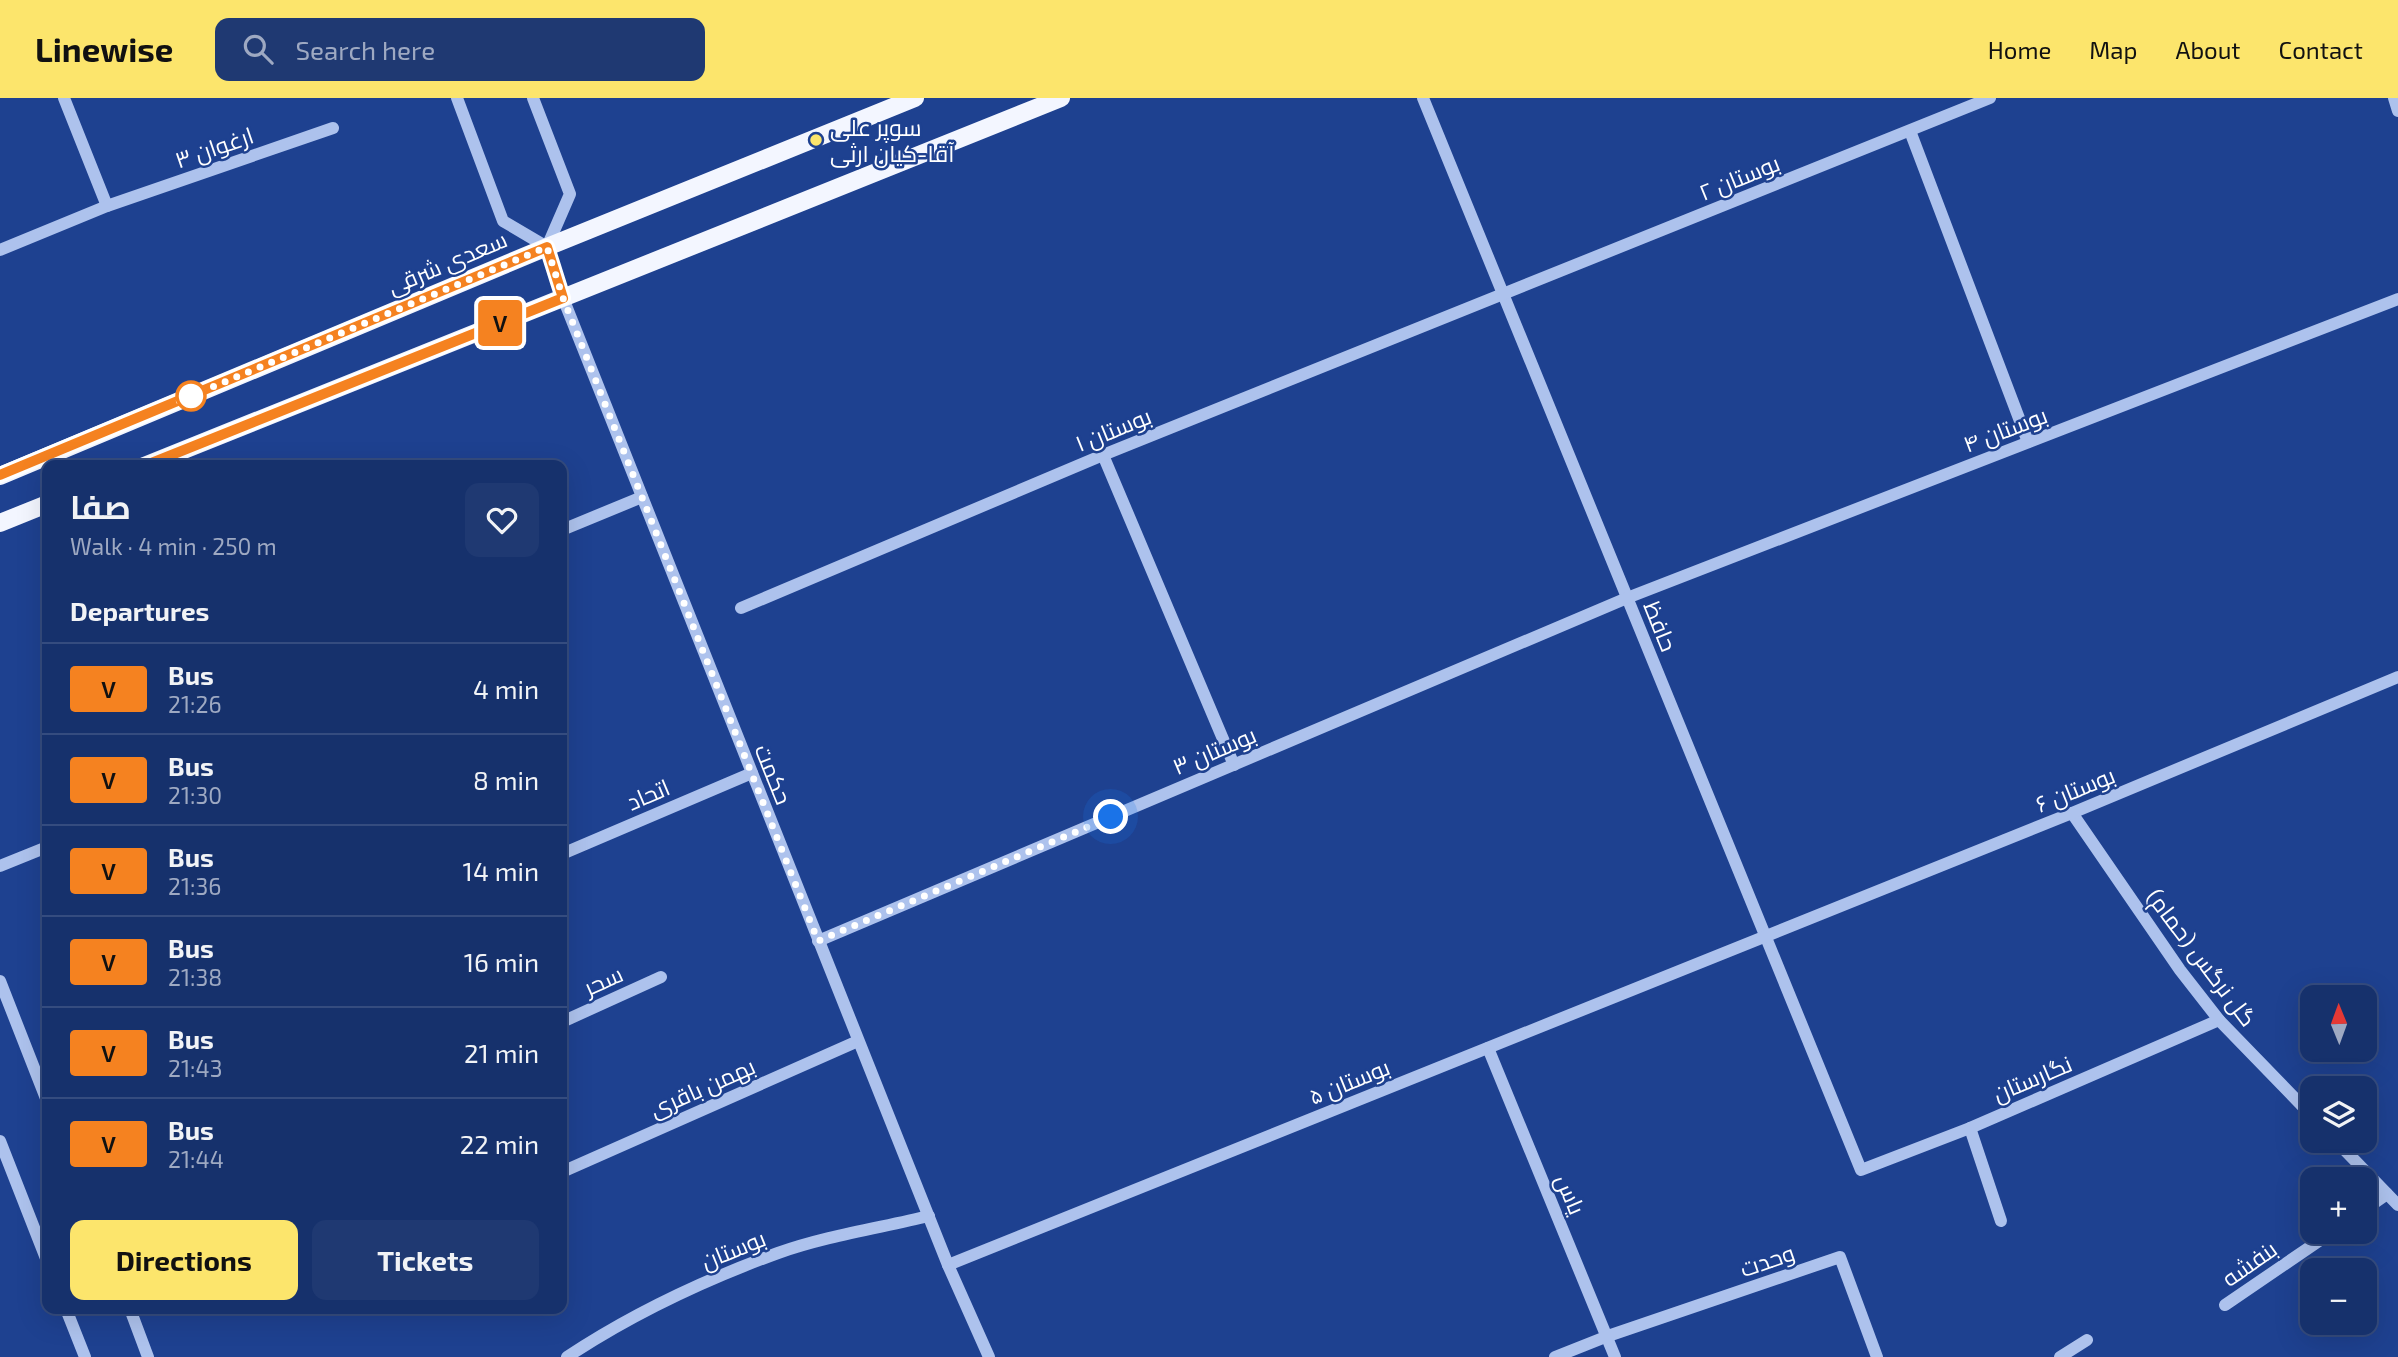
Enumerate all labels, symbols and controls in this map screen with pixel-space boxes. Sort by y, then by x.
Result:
search box [215,18,705,81]
text: Linewise [35,29,173,69]
icon: search [239,30,277,68]
text: Search here [295,34,435,65]
text: Home [1988,35,2051,64]
text: Map [2089,35,2137,64]
text: About [2175,35,2241,64]
text: Contact [2279,35,2363,64]
place label: سوپر علی آقا-کیان ارثی [830,113,954,168]
street label: ارغوان ۳ [171,121,257,174]
marker: سوپر علی آقا-کیان ارثی [808,132,824,148]
street label: بوستان ۲ [1695,148,1784,207]
street label: سعدی شرقی [383,224,511,301]
line badge: ۷ [477,300,523,346]
text: ۷ [492,308,508,337]
unlabelled marker [176,381,206,411]
street label: بوستان ۴ [1959,400,2051,459]
street label: بوستان ۱ [1071,401,1156,458]
button: heart [465,483,539,557]
text: صفا [70,486,131,526]
text: Walk · 4 min · 250 m [70,532,277,560]
text: Departures [70,595,209,626]
street label: حافظ [1638,597,1684,655]
text: Bus [168,659,214,690]
text: 4 min [473,673,539,704]
text: ۷ [101,674,116,703]
text: 21:26 [168,690,222,718]
street label: بوستان ۳ [1168,720,1260,781]
street label: حکمت [749,740,799,808]
text: Bus [168,750,214,781]
street label: بوستان ۶ [2031,760,2119,819]
text: 8 min [473,764,539,795]
text: ۷ [101,765,116,794]
street label: اتحاد [622,772,674,816]
text: 21:30 [168,781,222,809]
your location [1093,799,1128,834]
text: Bus [168,841,214,872]
text: 14 min [463,855,539,886]
text: ۷ [101,856,116,885]
text: 21:36 [168,872,221,900]
street label: گل نرگس (حمام) [2139,883,2263,1033]
text: Bus [168,932,214,963]
text: 16 min [464,946,539,977]
text: ۷ [101,947,116,976]
street label: سحر [577,959,627,1002]
text: 21:38 [168,963,222,991]
north arrow [2300,985,2376,1062]
map controls [2300,985,2377,1335]
text: Bus [168,1023,214,1054]
text: 21 min [464,1037,539,1068]
text: ۷ [101,1038,116,1067]
street label: نگارستان [1988,1049,2076,1108]
street label: بهمن باقری [645,1051,759,1124]
street label: بوستان ۵ [1304,1052,1394,1111]
text: 21:43 [168,1054,222,1082]
button: layers [2300,1076,2377,1153]
text: Bus [168,1114,214,1145]
text: 22 min [460,1128,539,1159]
text: ۷ [101,1129,116,1158]
text: 21:44 [168,1145,224,1173]
button: + [2300,1167,2377,1244]
street label: یاس [1549,1170,1592,1219]
button: Directions [70,1220,298,1300]
button: Tickets [312,1220,539,1300]
street label: بوستان [697,1223,770,1276]
street label: بنفشه [2216,1234,2282,1292]
street label: وحدت [1736,1238,1798,1282]
button: − [2300,1258,2377,1335]

